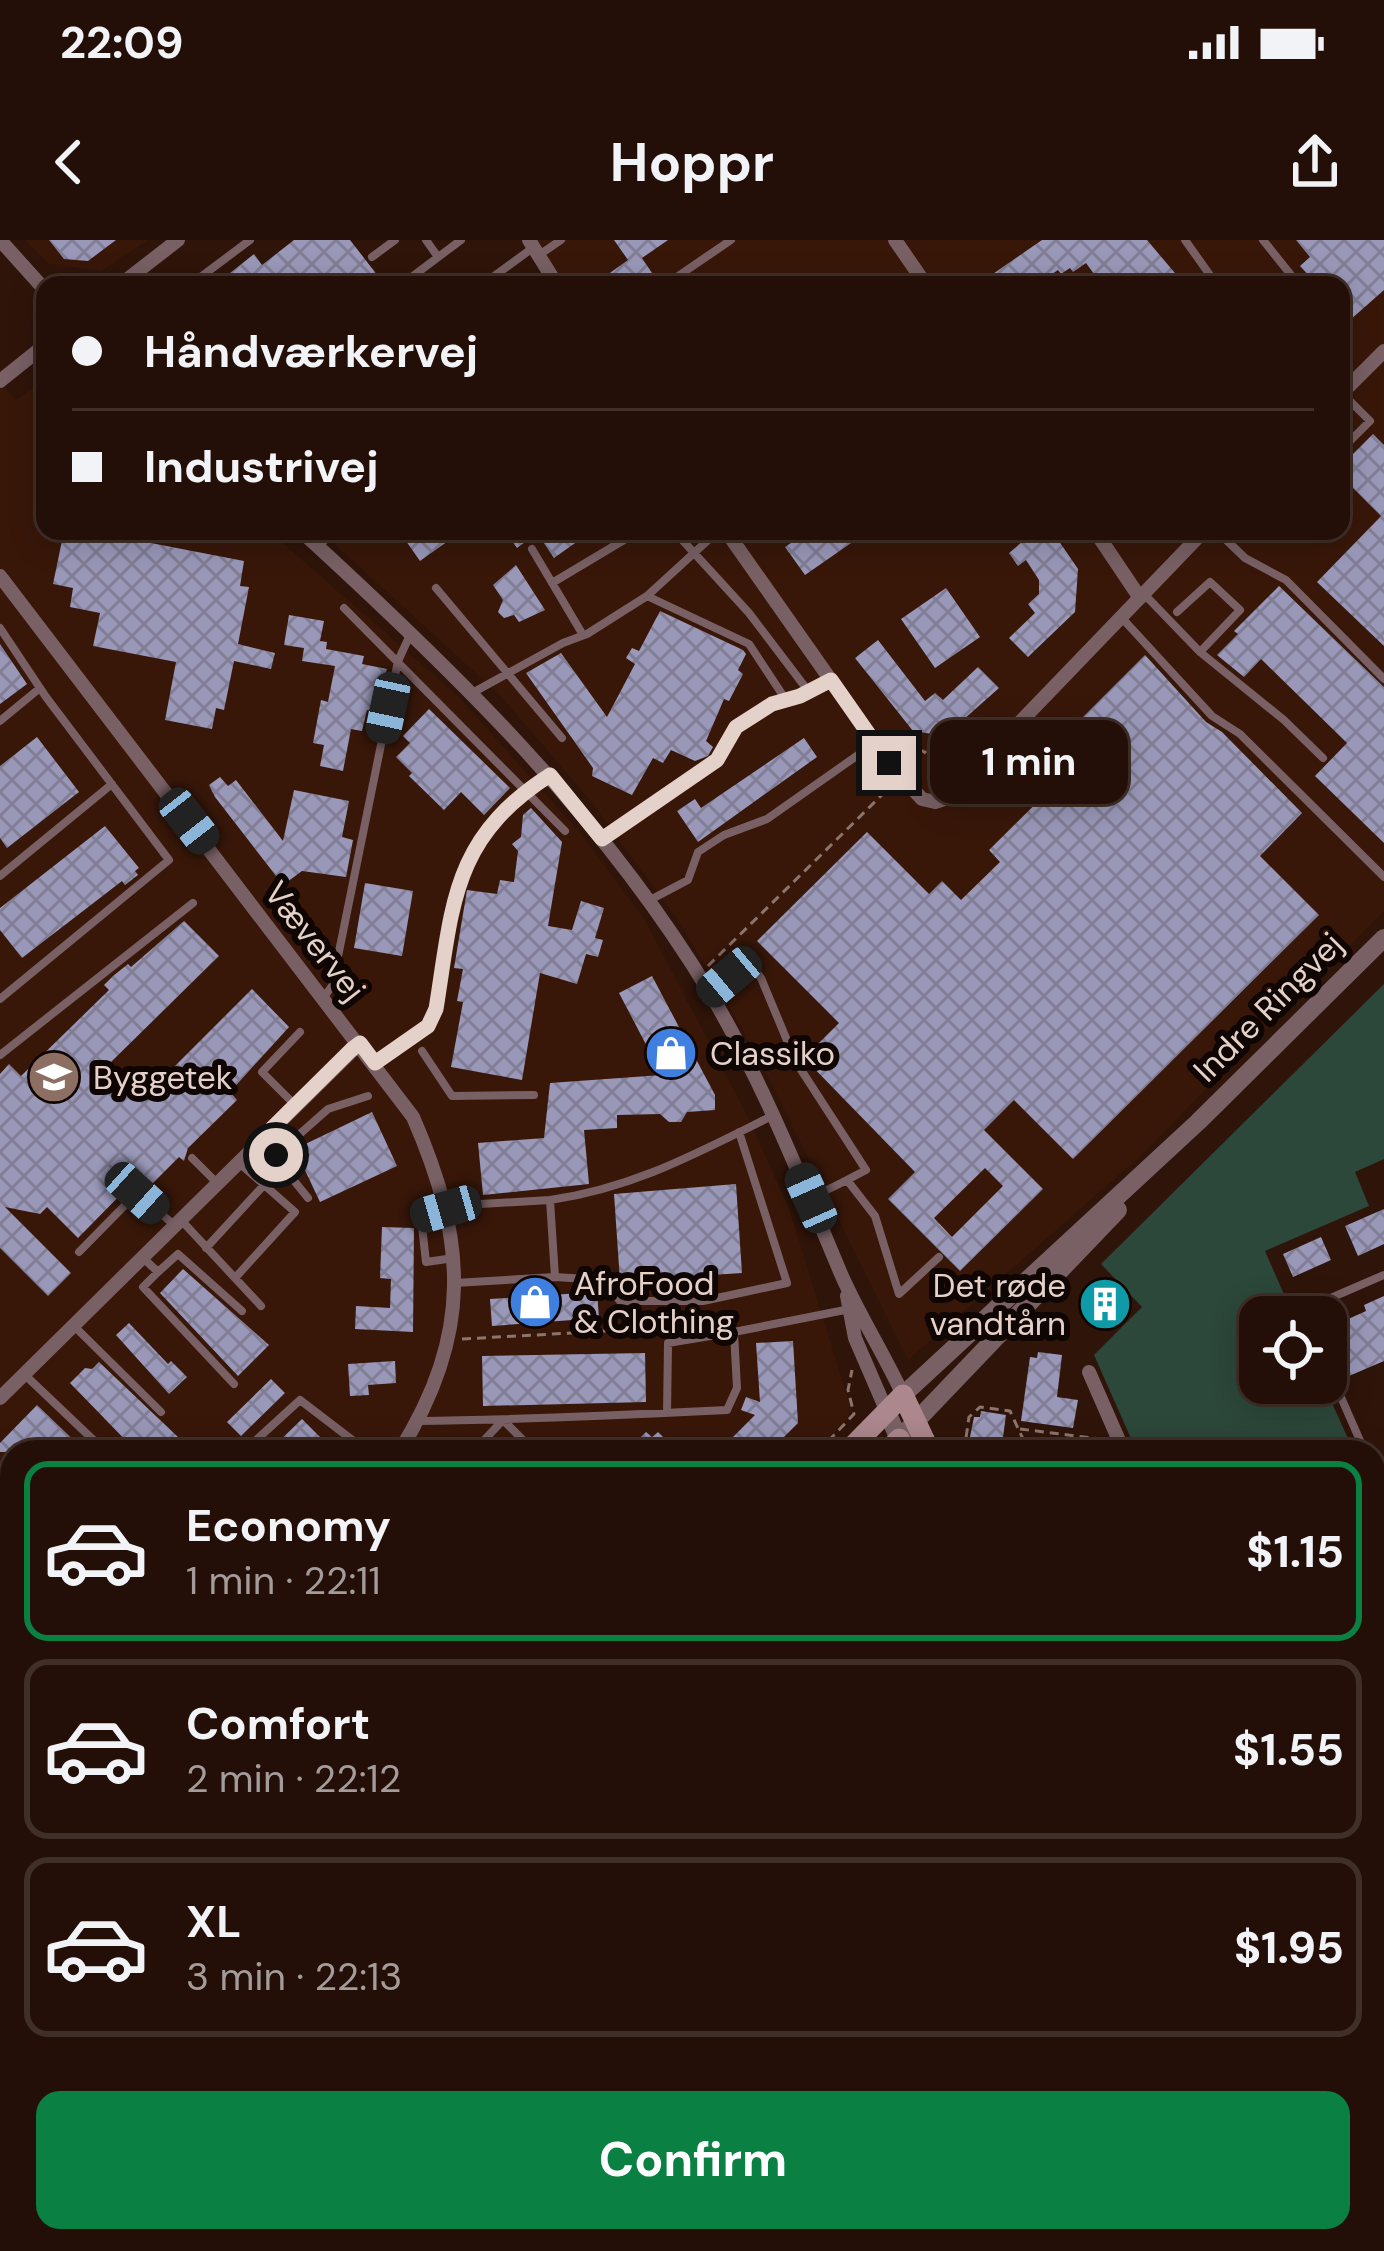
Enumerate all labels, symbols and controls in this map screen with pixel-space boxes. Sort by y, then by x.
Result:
text: 22:09 [60,13,184,72]
text: Hoppr [610,127,774,198]
icon: back [36,129,102,195]
icon: share [1282,129,1348,195]
text: Håndværkervej [144,322,478,381]
text: Industrivej [144,437,379,496]
car [363,669,413,747]
callout: 1 min [931,721,1129,805]
route end [862,736,916,790]
text: 1 min [982,736,1076,787]
car [153,782,225,860]
street label: Vævervej [255,872,375,1010]
street label: Indre Ringvej [1184,923,1352,1091]
car [690,940,768,1014]
shop icon: Classiko [643,1025,699,1081]
place label: Classiko [710,1032,835,1075]
school or university icon: Byggetek [26,1049,82,1105]
place label: Byggetek [93,1056,233,1099]
route start [249,1128,303,1182]
car [98,1156,176,1230]
car [780,1158,842,1238]
car [406,1182,486,1236]
place label: AfroFood & Clothing [574,1262,734,1343]
place label: Det røde vandtårn [930,1264,1066,1345]
shop icon: AfroFood & Clothing [507,1274,563,1330]
building icon: Det røde vandtårn [1077,1276,1133,1332]
map controls [1239,1296,1347,1404]
button: locate [1239,1296,1347,1404]
text: Economy [186,1496,391,1555]
icon: car [42,1497,150,1605]
text: $1.15 [1246,1522,1344,1581]
text: 1 min · 22:11 [186,1555,381,1606]
text: Comfort [186,1694,370,1753]
icon: car [42,1695,150,1803]
text: $1.55 [1233,1720,1344,1779]
text: 2 min · 22:12 [186,1753,401,1804]
text: XL [186,1892,241,1951]
icon: car [42,1893,150,2001]
text: $1.95 [1234,1918,1344,1977]
text: 3 min · 22:13 [186,1951,402,2002]
button: Confirm [36,2091,1350,2229]

